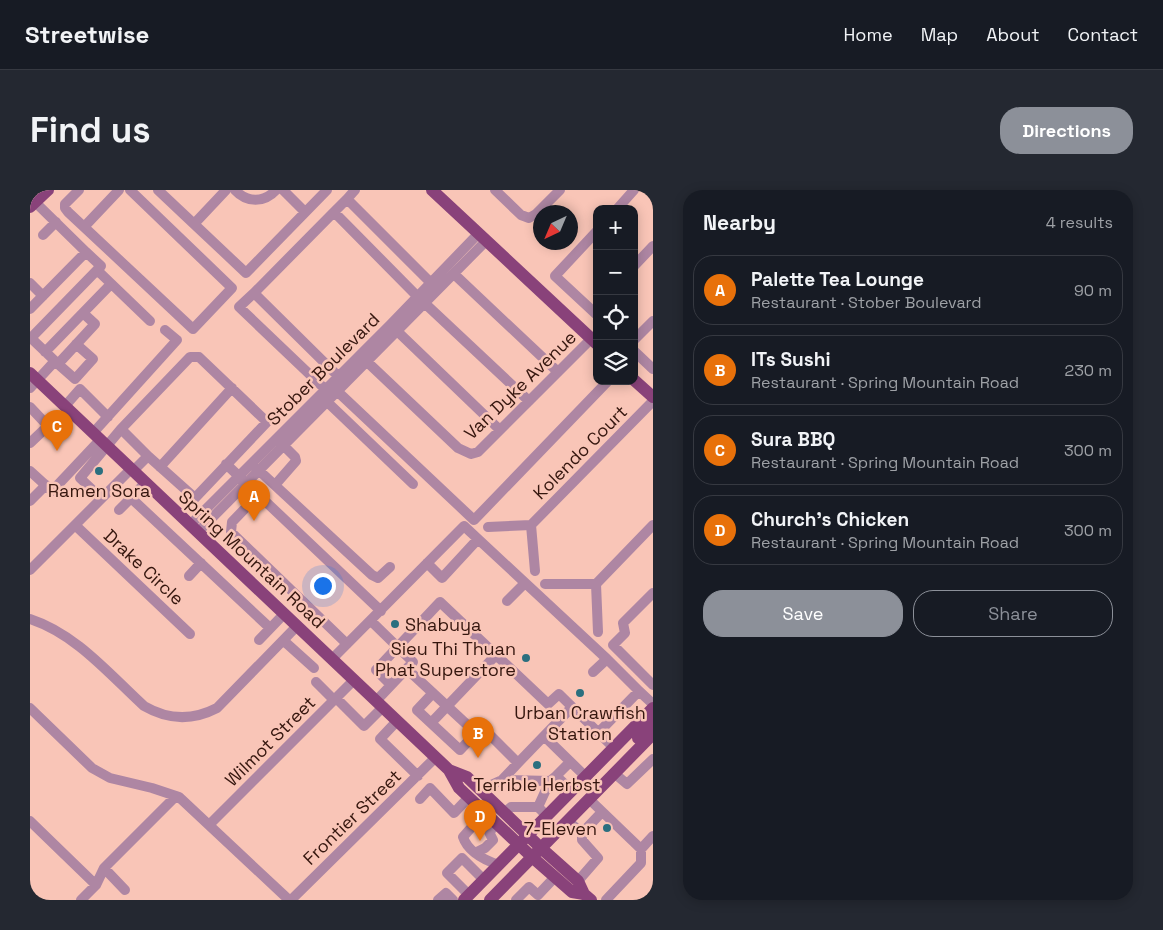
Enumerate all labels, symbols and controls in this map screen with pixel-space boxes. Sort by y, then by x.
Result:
text: Streetwise [25,19,149,50]
text: Home [844,23,893,46]
text: Map [921,23,958,46]
text: About [986,23,1040,46]
text: Contact [1068,23,1138,46]
button: Directions [1000,107,1133,154]
text: Find us [30,108,151,152]
north arrow [533,205,578,250]
map controls [593,205,638,385]
button: + [593,205,638,250]
text: Nearby [703,209,776,236]
text: 4 results [1046,212,1113,233]
button: − [593,250,638,295]
text: Palette Tea Lounge [751,267,924,292]
text: A [715,280,725,301]
text: 90 m [1074,280,1112,301]
text: Restaurant · Stober Boulevard [751,292,982,313]
button: locate [593,295,638,340]
street label: Stober Boulevard [262,308,384,430]
street label: Van Dyke Avenue [459,326,581,444]
button: layers [593,340,638,385]
text: ITs Sushi [751,347,830,372]
text: B [715,360,725,381]
text: 230 m [1065,360,1112,381]
text: Restaurant · Spring Mountain Road [751,372,1019,393]
street label: Kolendo Court [528,400,632,504]
pin: C [41,410,73,451]
text: Sura BBQ [751,427,835,452]
text: C [715,440,725,461]
text: 300 m [1064,440,1112,461]
text: Restaurant · Spring Mountain Road [751,452,1019,473]
marker: Ramen Sora [93,465,105,477]
place label: Ramen Sora [48,479,150,502]
pin: A [238,480,270,521]
street label: Spring Mountain Road [174,485,330,633]
text: Church's Chicken [751,507,909,532]
text: D [715,520,725,541]
text: 300 m [1064,520,1112,541]
street label: Drake Circle [99,524,189,610]
text: Restaurant · Spring Mountain Road [751,532,1019,553]
your location [310,573,336,599]
button: Save [703,590,903,637]
button: Share [913,590,1113,637]
place label: Shabuya [405,613,481,636]
marker: Shabuya [389,618,401,630]
place label: Sieu Thi Thuan Phat Superstore [375,637,516,681]
marker: Sieu Thi Thuan Phat Superstore [520,652,532,664]
marker: Urban Crawfish Station [574,687,586,699]
street label: Wilmot Street [220,691,320,791]
place label: Urban Crawfish Station [514,701,646,745]
pin: B [462,717,494,758]
marker: Terrible Herbst [531,759,543,771]
street label: Frontier Street [298,764,406,870]
place label: Terrible Herbst [473,773,601,796]
pin: D [464,800,496,841]
place label: 7-Eleven [524,817,597,840]
marker: 7-Eleven [601,822,613,834]

